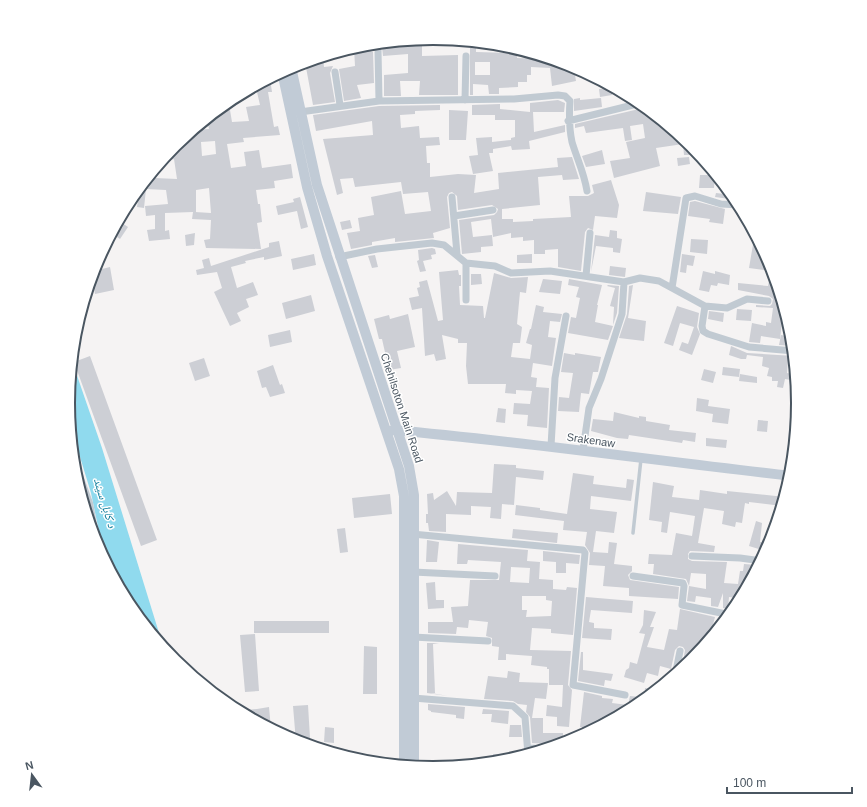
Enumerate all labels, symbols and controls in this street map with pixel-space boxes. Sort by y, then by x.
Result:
street label: Chehilsoton Main Road [379,352,425,464]
street label: Srakenaw [566,431,616,449]
water label: د کابل سيند [90,476,119,530]
north arrow [12,755,52,795]
text: N [24,759,35,772]
scale bar [727,769,852,795]
text: 100 m [733,776,766,790]

